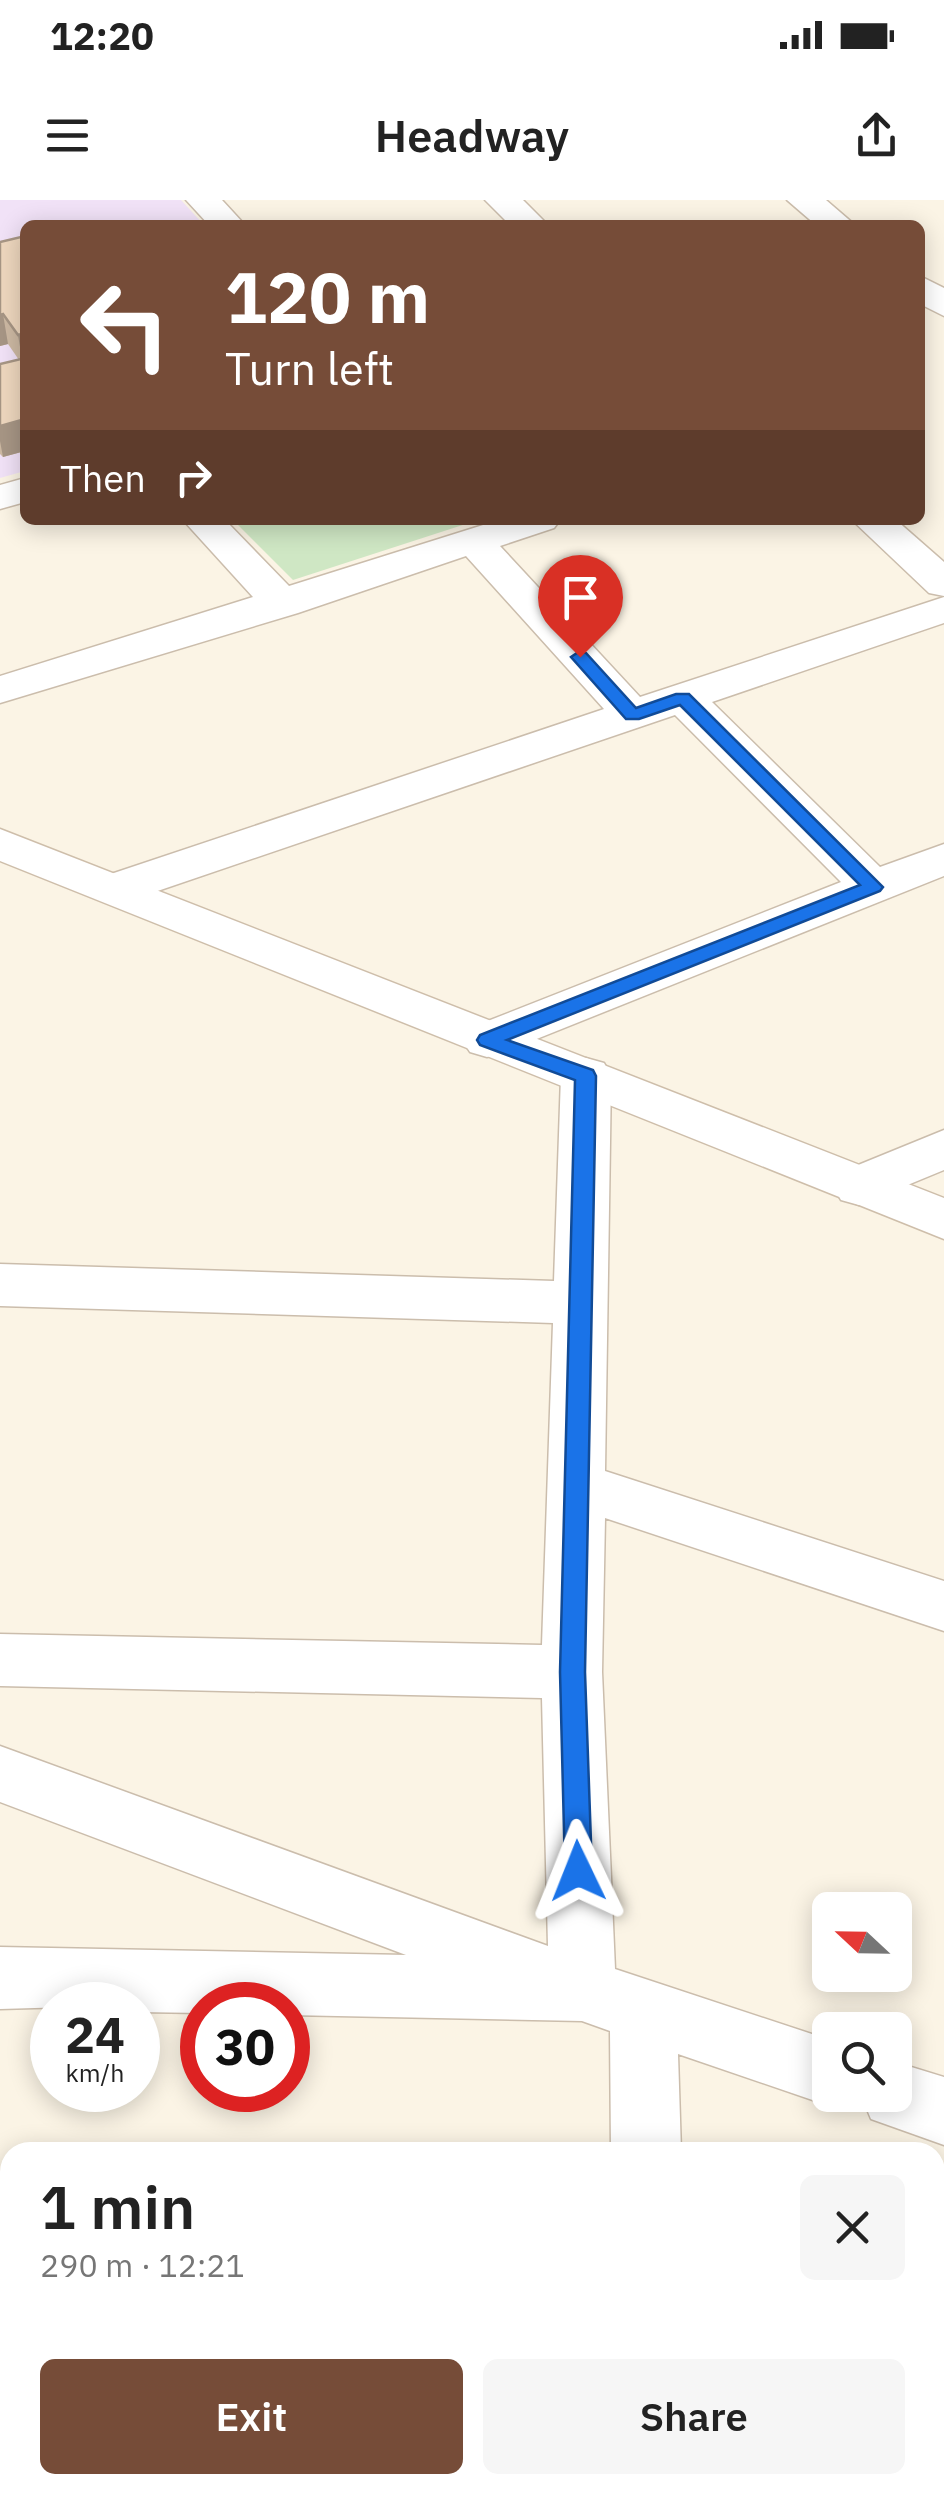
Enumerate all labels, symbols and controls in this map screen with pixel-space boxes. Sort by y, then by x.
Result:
text: 12:20 [50,11,154,60]
text: Headway [375,106,569,164]
icon: menu [40,108,95,163]
icon: share [849,108,904,163]
text: 120 m [225,251,430,342]
icon: left [60,260,190,390]
text: Turn left [225,339,394,397]
icon: right [166,450,221,505]
text: Then [60,453,146,502]
pin [538,555,623,658]
icon: arrive [553,570,608,625]
position arrow [526,1819,630,1923]
north arrow [812,1892,912,1992]
map controls [812,1892,912,2112]
speed limit sign: 30 [180,1982,310,2112]
text: 24 [65,2002,125,2067]
button: search [812,2012,912,2112]
text: km/h [66,2056,124,2089]
text: 1 min [40,2167,195,2246]
button: close [800,2175,905,2280]
text: 290 m · 12:21 [40,2244,245,2286]
button: Exit [40,2359,463,2474]
button: Share [483,2359,905,2474]

